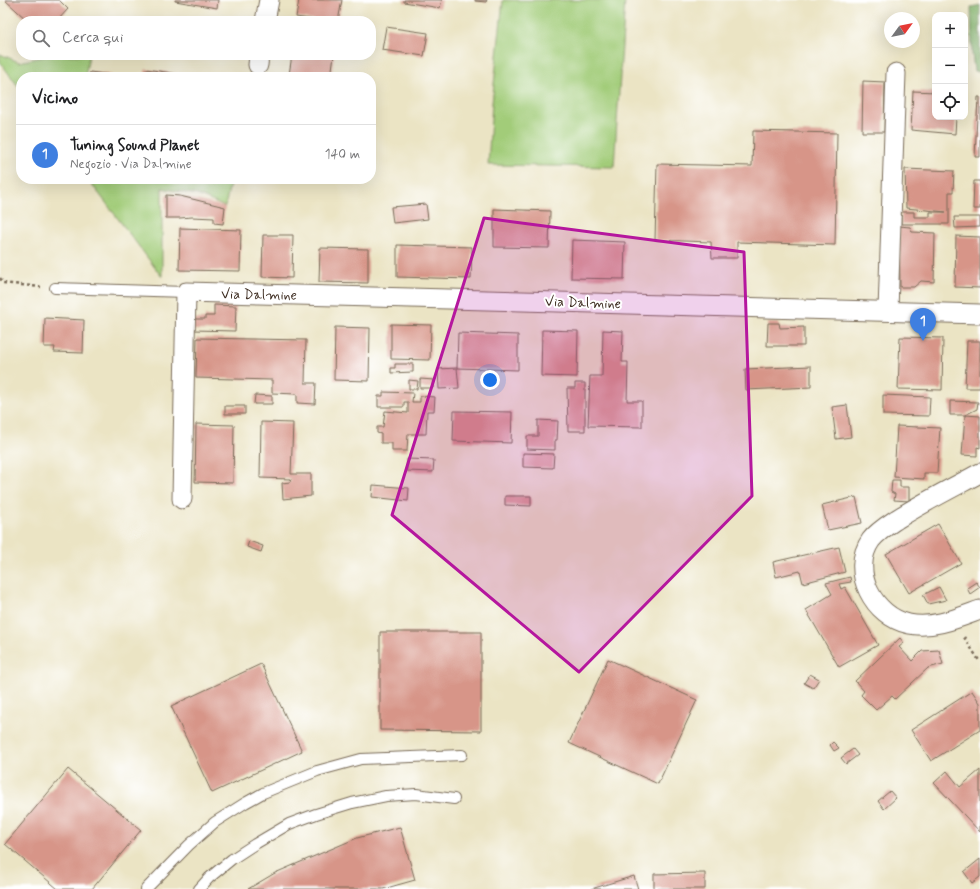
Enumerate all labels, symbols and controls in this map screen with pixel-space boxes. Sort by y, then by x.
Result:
north arrow [884,12,920,48]
map controls [932,12,968,120]
button: + [932,12,968,48]
search box [16,16,376,60]
icon: search [30,27,52,49]
text: Cerca qui [62,28,123,48]
button: − [932,48,968,84]
button: locate [932,84,968,120]
text: Vicino [32,87,78,109]
text: Tuning Sound Planet [70,136,199,156]
text: 1 [42,146,48,163]
text: 140 m [325,146,360,163]
text: Negozio · Via Dalmine [70,156,192,173]
street label: Via Dalmine [221,285,297,305]
street label: Via Dalmine [545,293,621,313]
pin: 1 [910,308,936,341]
your location [480,370,500,390]

